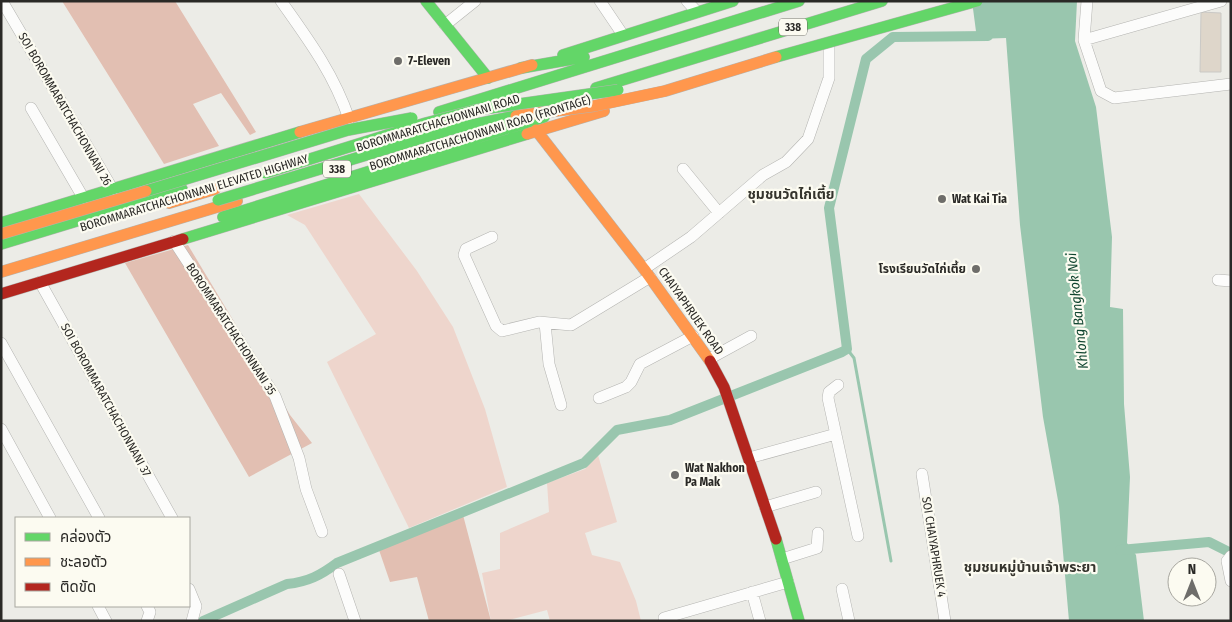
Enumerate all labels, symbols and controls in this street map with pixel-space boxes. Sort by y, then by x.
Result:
road number: 338 [779,18,807,36]
street label: SOI BOROMMARATCHACHONNANI 26 [15,30,115,188]
place label: 7-Eleven [408,54,450,68]
marker: 7-Eleven [392,55,404,67]
street label: BOROMMARATCHACHONNANI ROAD [354,91,522,155]
street label: BOROMMARATCHACHONNANI ROAD (FRONTAGE) [368,92,593,173]
street label: BOROMMARATCHACHONNANI ELEVATED HIGHWAY [78,152,310,234]
road number: 338 [323,160,351,178]
district label: ชุมชนวัดไก่เตี้ย [747,184,835,203]
place label: Wat Kai Tia [952,192,1007,206]
marker: Wat Kai Tia [936,193,948,205]
water label: Khlong Bangkok Noi [1063,251,1092,370]
street label: BOROMMARATCHACHONNANI 35 [183,260,279,398]
place label: โรงเรียนวัดไก่เตี้ย [879,260,966,276]
marker: โรงเรียนวัดไก่เตี้ย [970,263,982,275]
street label: CHAIYAPHRUEK ROAD [656,265,726,357]
street label: SOI BOROMMARATCHACHONNANI 37 [58,321,154,479]
place label: Wat Nakhon Pa Mak [685,461,745,489]
marker: Wat Nakhon Pa Mak [669,469,681,481]
street label: SOI CHAIYAPHRUEK 4 [919,496,949,598]
legend [15,517,190,607]
text: คล่องตัว [60,528,111,546]
text: ชะลอตัว [60,553,107,571]
north arrow [1167,557,1217,607]
district label: ชุมชนหมู่บ้านเจ้าพระยา [964,559,1096,577]
text: N [1188,561,1196,578]
text: ติดขัด [60,578,96,596]

